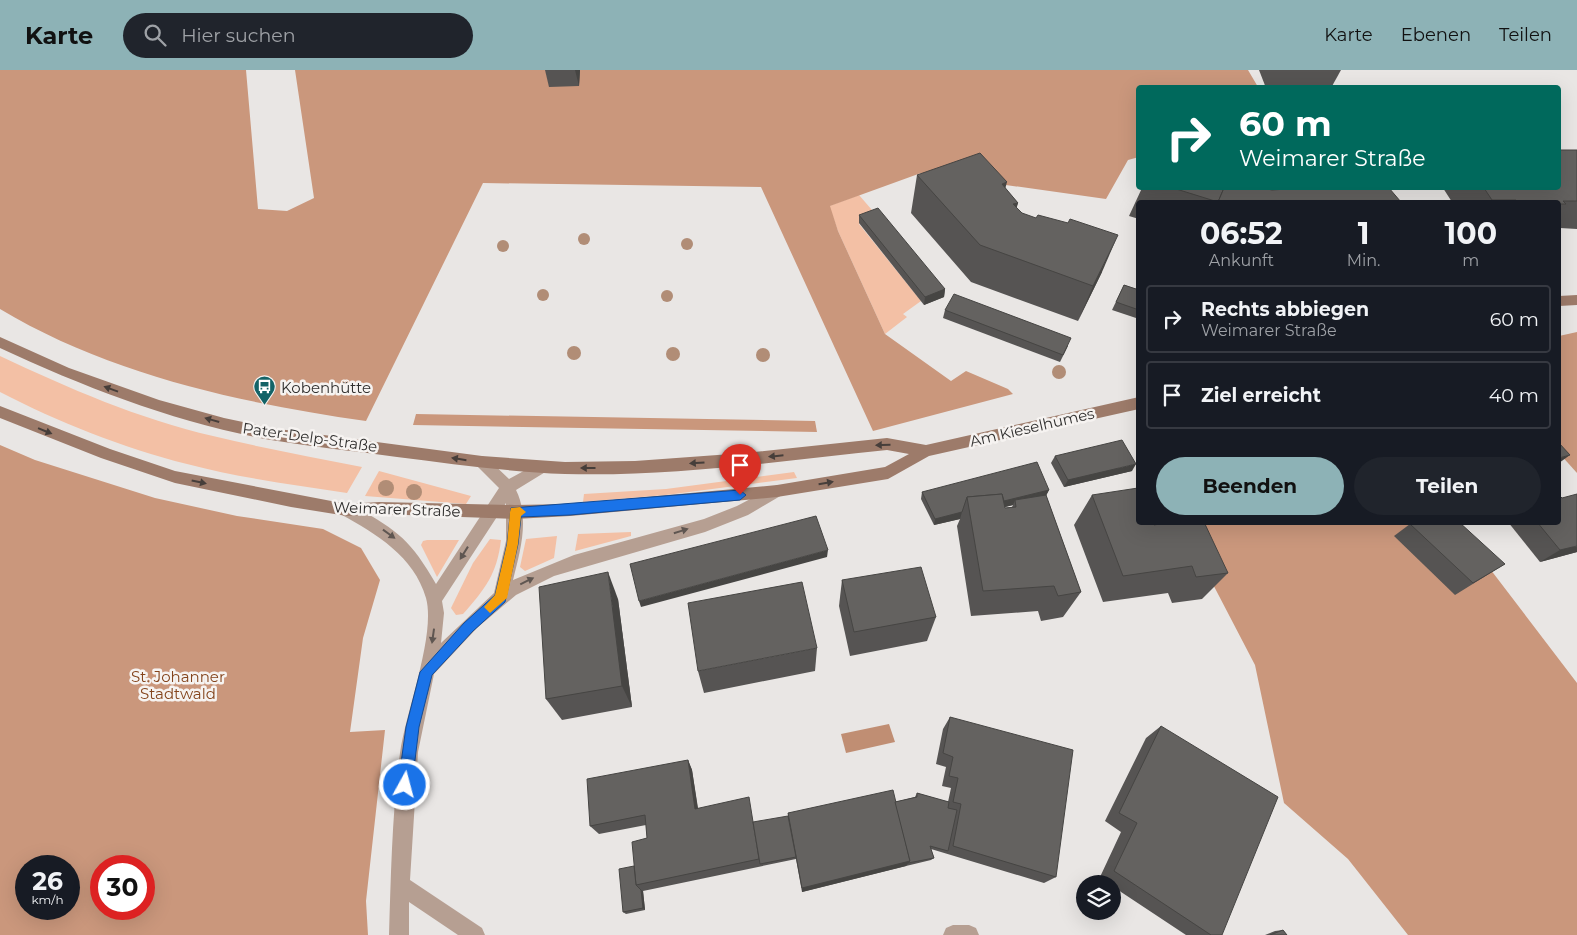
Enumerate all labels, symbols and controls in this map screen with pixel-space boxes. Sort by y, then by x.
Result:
search box [123,13,473,58]
text: Karte [25,21,93,50]
icon: search [141,21,169,49]
text: Hier suchen [181,24,296,47]
text: Karte [1324,24,1373,46]
text: Ebenen [1401,24,1471,46]
text: Teilen [1499,24,1552,46]
text: 60 m [1239,102,1332,145]
icon: right [1156,105,1221,170]
text: Weimarer Straße [1239,145,1426,172]
text: 06:52 [1200,215,1283,252]
text: 1 [1358,215,1370,252]
text: 100 [1445,215,1497,252]
text: Ankunft [1209,251,1274,270]
text: Min. [1347,251,1381,270]
text: m [1462,251,1479,270]
text: Rechts abbiegen [1201,298,1369,321]
icon: right [1158,305,1186,333]
text: 60 m [1490,308,1539,331]
text: Weimarer Straße [1201,321,1337,340]
bus stop icon: Kobenhütte [253,375,277,406]
place label: Kobenhütte [281,378,371,397]
icon: arrive [1158,381,1186,409]
one-way arrow [103,384,118,392]
text: Ziel erreicht [1201,384,1321,407]
text: 40 m [1489,384,1539,407]
street label: Am Kieselhumes [968,403,1096,451]
one-way arrow [204,416,219,424]
street label: Pater-Delp-Straße [241,418,379,456]
one-way arrow [38,428,52,436]
one-way arrow [875,442,891,450]
pin [719,444,761,495]
icon: arrive [726,451,754,479]
one-way arrow [767,452,783,460]
one-way arrow [450,455,466,463]
button: Beenden [1156,457,1344,515]
button: Teilen [1354,457,1541,515]
one-way arrow [688,459,704,467]
one-way arrow [580,464,596,472]
one-way arrow [192,478,207,486]
one-way arrow [818,479,834,487]
street label: Weimarer Straße [333,497,461,521]
one-way arrow [674,527,689,535]
one-way arrow [382,529,395,540]
one-way arrow [460,547,469,560]
one-way arrow [520,577,534,585]
one-way arrow [428,628,436,644]
park label: St. Johanner Stadtwald [131,667,225,703]
position arrow [378,758,430,810]
speed limit sign: 30 [90,855,155,920]
text: 26 [32,866,63,896]
map controls [1076,875,1121,920]
button: layers [1076,875,1121,920]
text: km/h [31,892,64,907]

